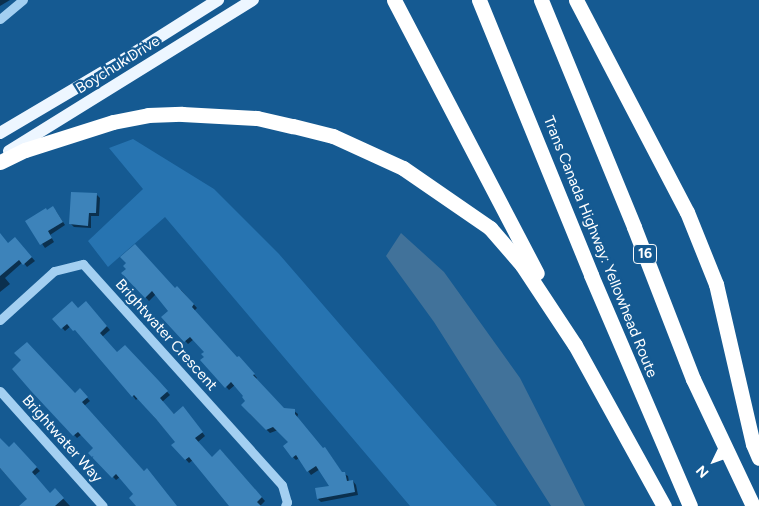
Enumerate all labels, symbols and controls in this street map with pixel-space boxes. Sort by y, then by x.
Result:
street label: Boychuk Drive [73,32,163,98]
street label: Trans Canada Highway: Yellowhead Route [539,114,661,380]
road number: 16 [632,242,658,266]
street label: Brightwater Crescent [111,276,221,394]
street label: Brightwater Way [18,392,106,486]
north arrow [689,436,739,486]
text: N [693,462,712,481]

